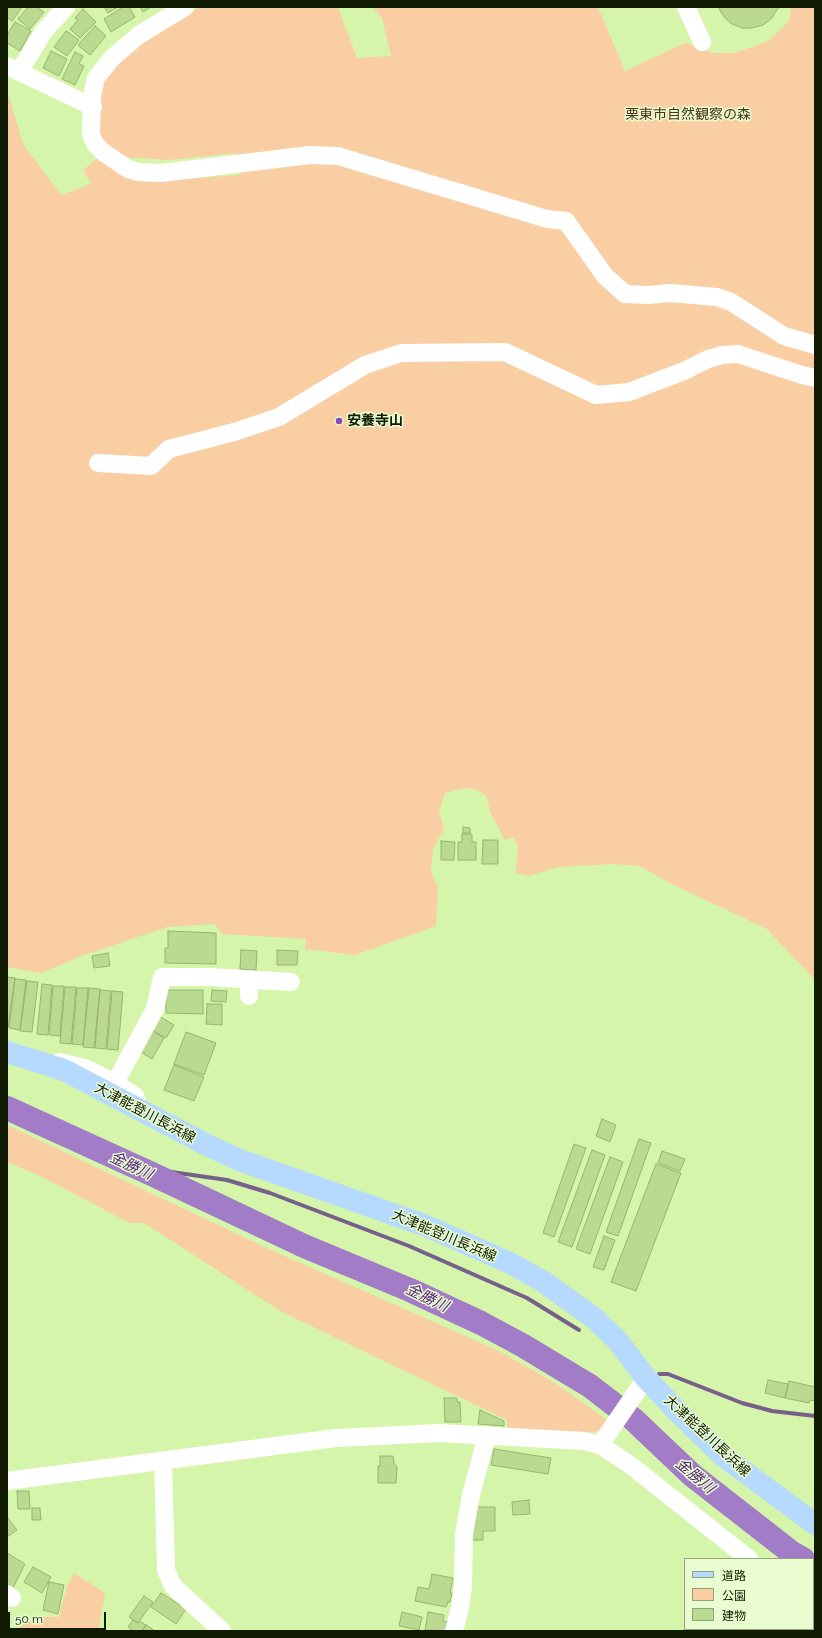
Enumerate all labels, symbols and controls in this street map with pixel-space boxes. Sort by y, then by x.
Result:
park label: 栗東市自然観察の森 [625,107,751,123]
place label: 安養寺山 [347,413,403,429]
marker: 安養寺山 [334,416,344,426]
street label: 大津能登川長浜線 [92,1079,198,1147]
water label: 金勝川 [107,1148,155,1184]
street label: 大津能登川長浜線 [389,1206,499,1266]
water label: 金勝川 [403,1280,451,1316]
street label: 大津能登川長浜線 [660,1392,754,1480]
water label: 金勝川 [672,1455,718,1497]
legend [684,1558,814,1630]
text: 道路 [722,1569,746,1583]
text: 公園 [722,1589,746,1603]
scale bar [10,1604,108,1630]
text: 建物 [722,1609,746,1623]
text: 50 m [15,1612,43,1626]

